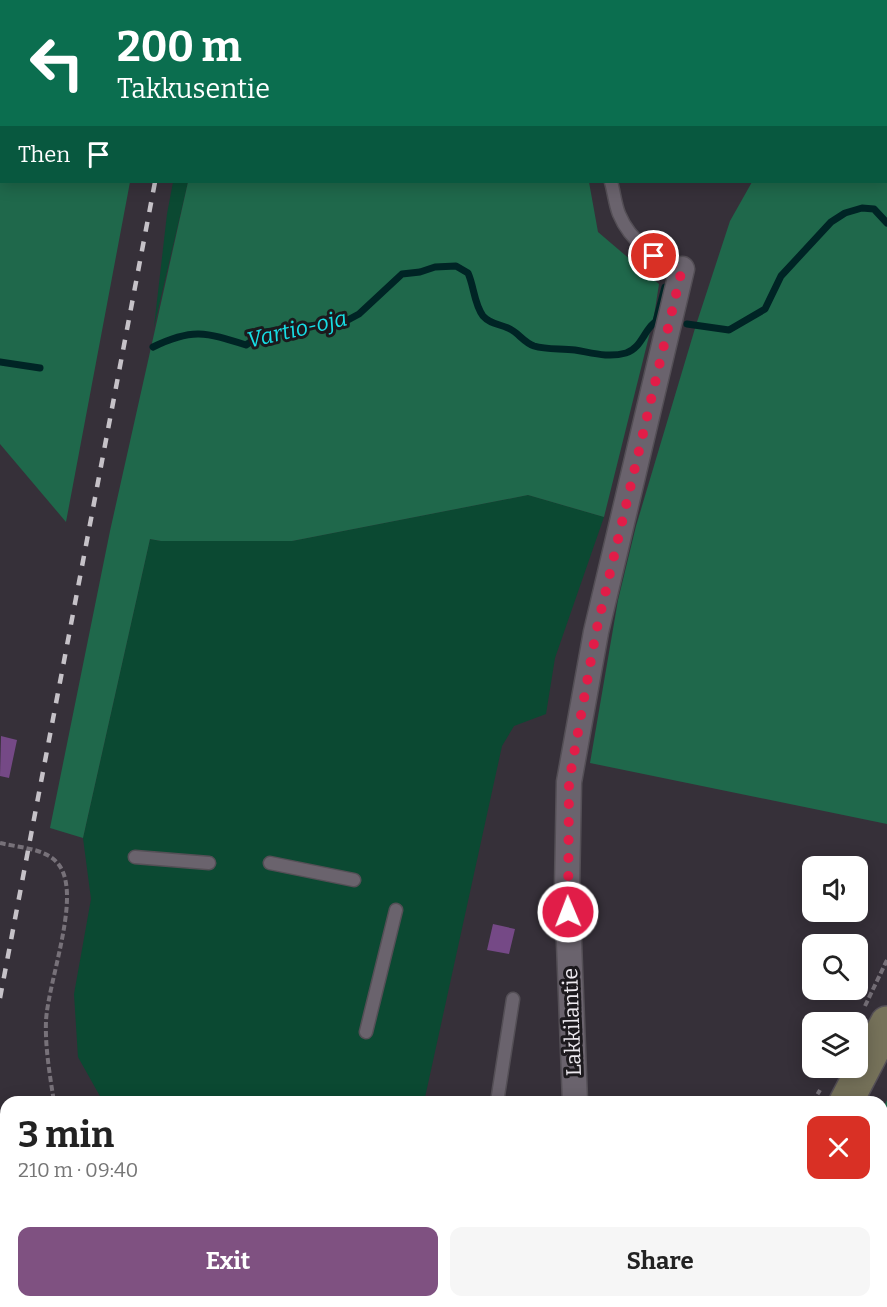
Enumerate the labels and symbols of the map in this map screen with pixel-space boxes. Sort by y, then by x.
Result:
pin [628,230,679,281]
water label: Vartio-oja [244,304,350,354]
position arrow [536,880,600,944]
street label: Lakkilantie [557,968,587,1076]

